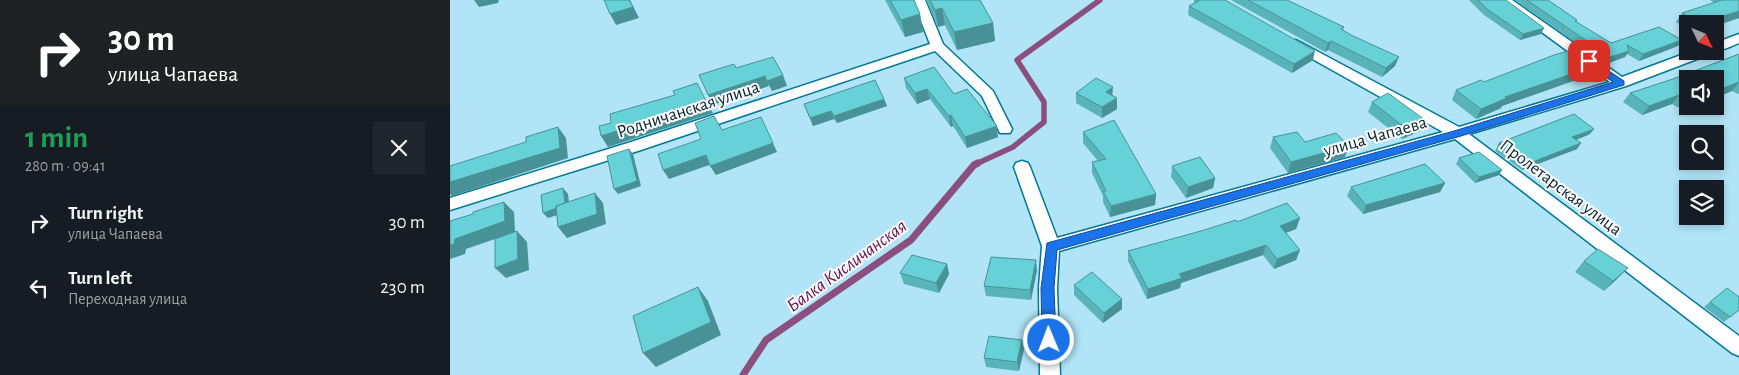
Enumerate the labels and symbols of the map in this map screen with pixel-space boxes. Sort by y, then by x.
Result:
north arrow [1679,15,1724,60]
pin [1568,40,1610,82]
street label: Родничанская улица [615,78,762,141]
street label: улица Чапаева [1321,114,1429,161]
street label: Пролетарская улица [1496,136,1625,239]
water label: Балка Кисличанская [784,217,910,316]
position arrow [1022,313,1074,365]

